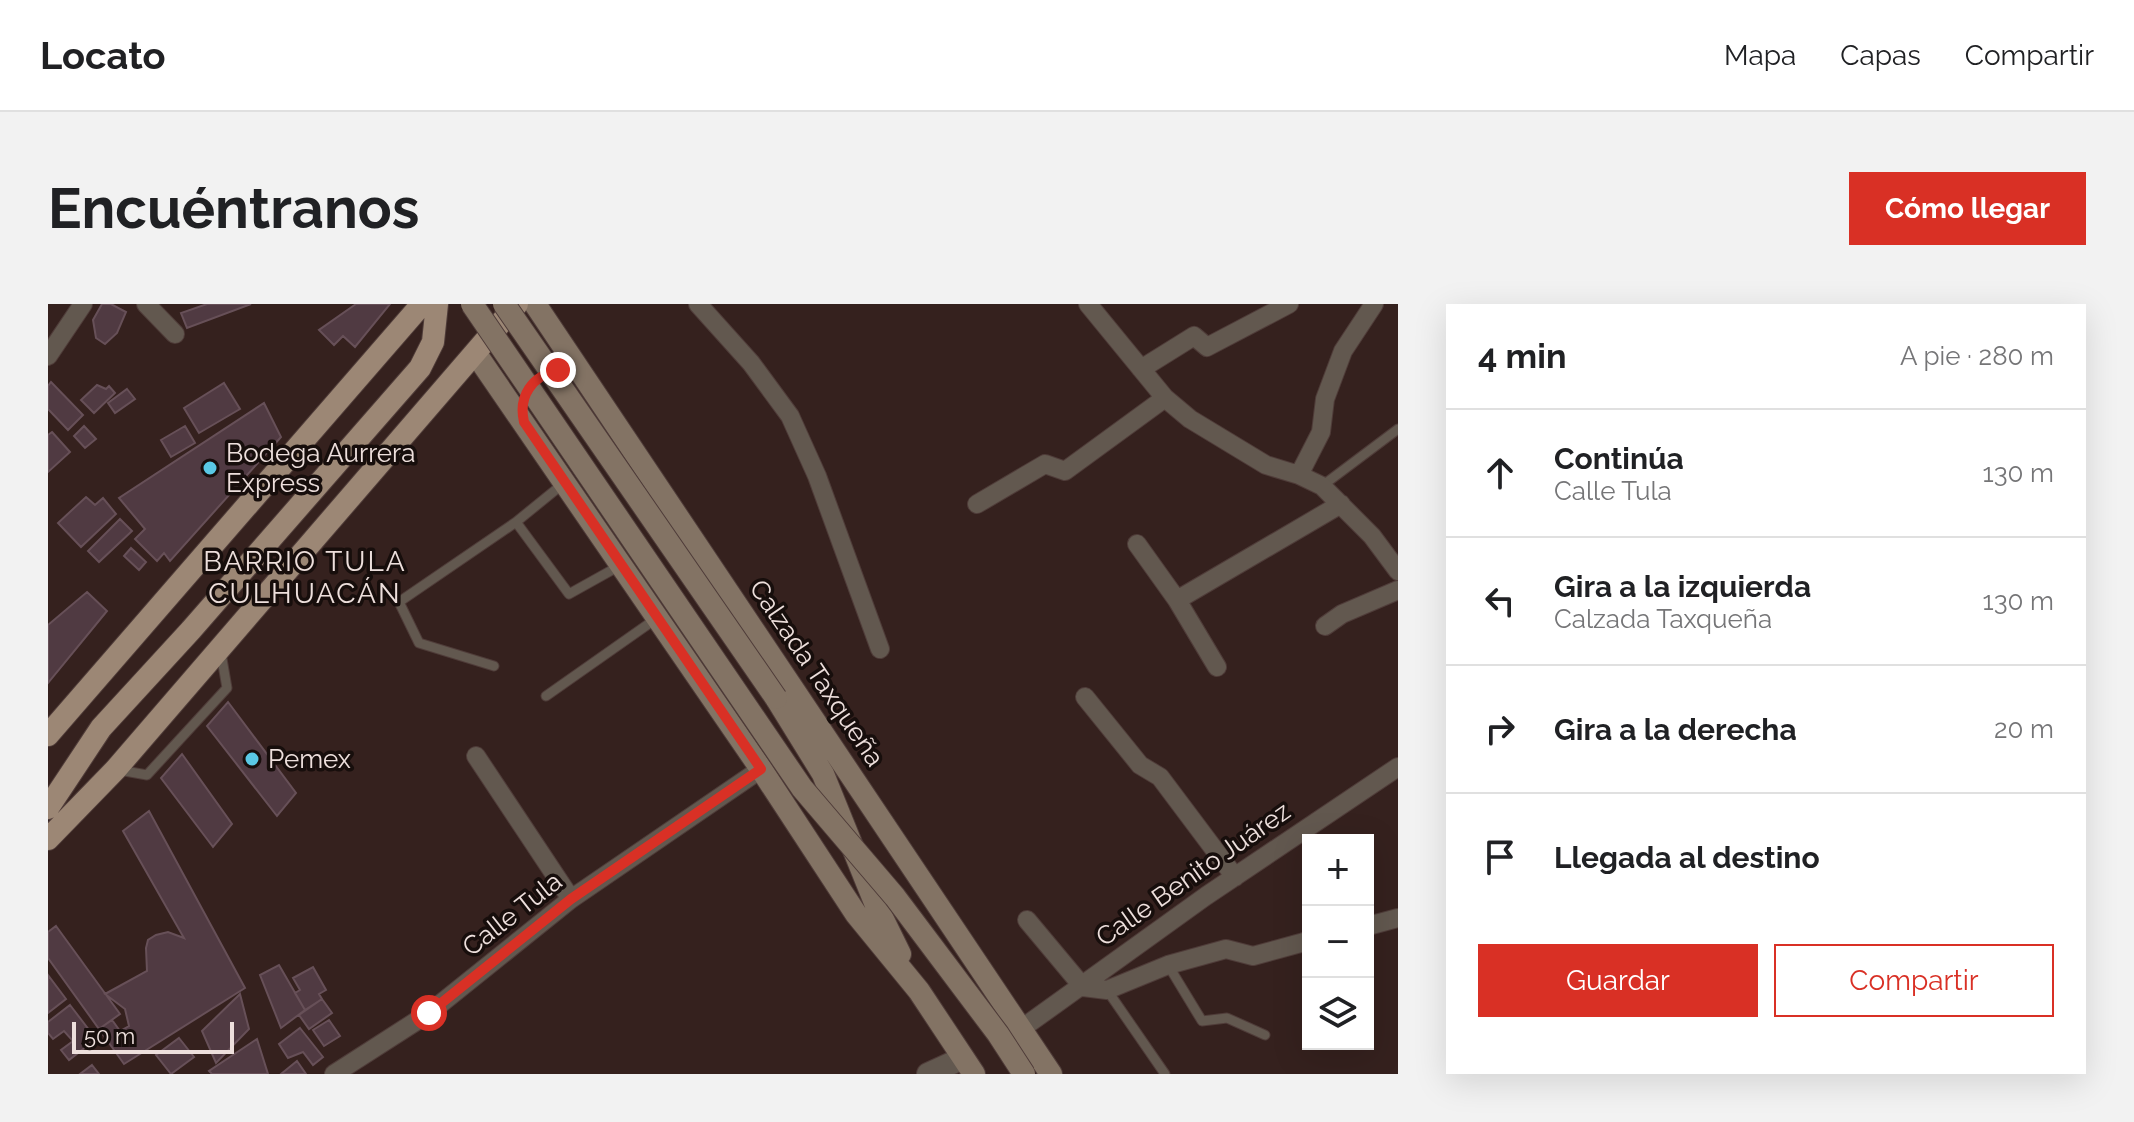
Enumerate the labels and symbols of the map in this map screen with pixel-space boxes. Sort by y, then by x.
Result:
route end [540,352,576,388]
place label: Bodega Aurrera Express [226,438,415,498]
marker: Bodega Aurrera Express [201,459,219,477]
district label: BARRIO TULA CULHUACÁN [203,545,407,610]
street label: Calzada Taxqueña [744,574,890,772]
place label: Pemex [268,744,351,774]
marker: Pemex [243,750,261,768]
street label: Calle Benito Juárez [1090,796,1296,952]
street label: Calle Tula [456,866,568,962]
route start [411,995,447,1031]
scale bar [72,1018,234,1054]

